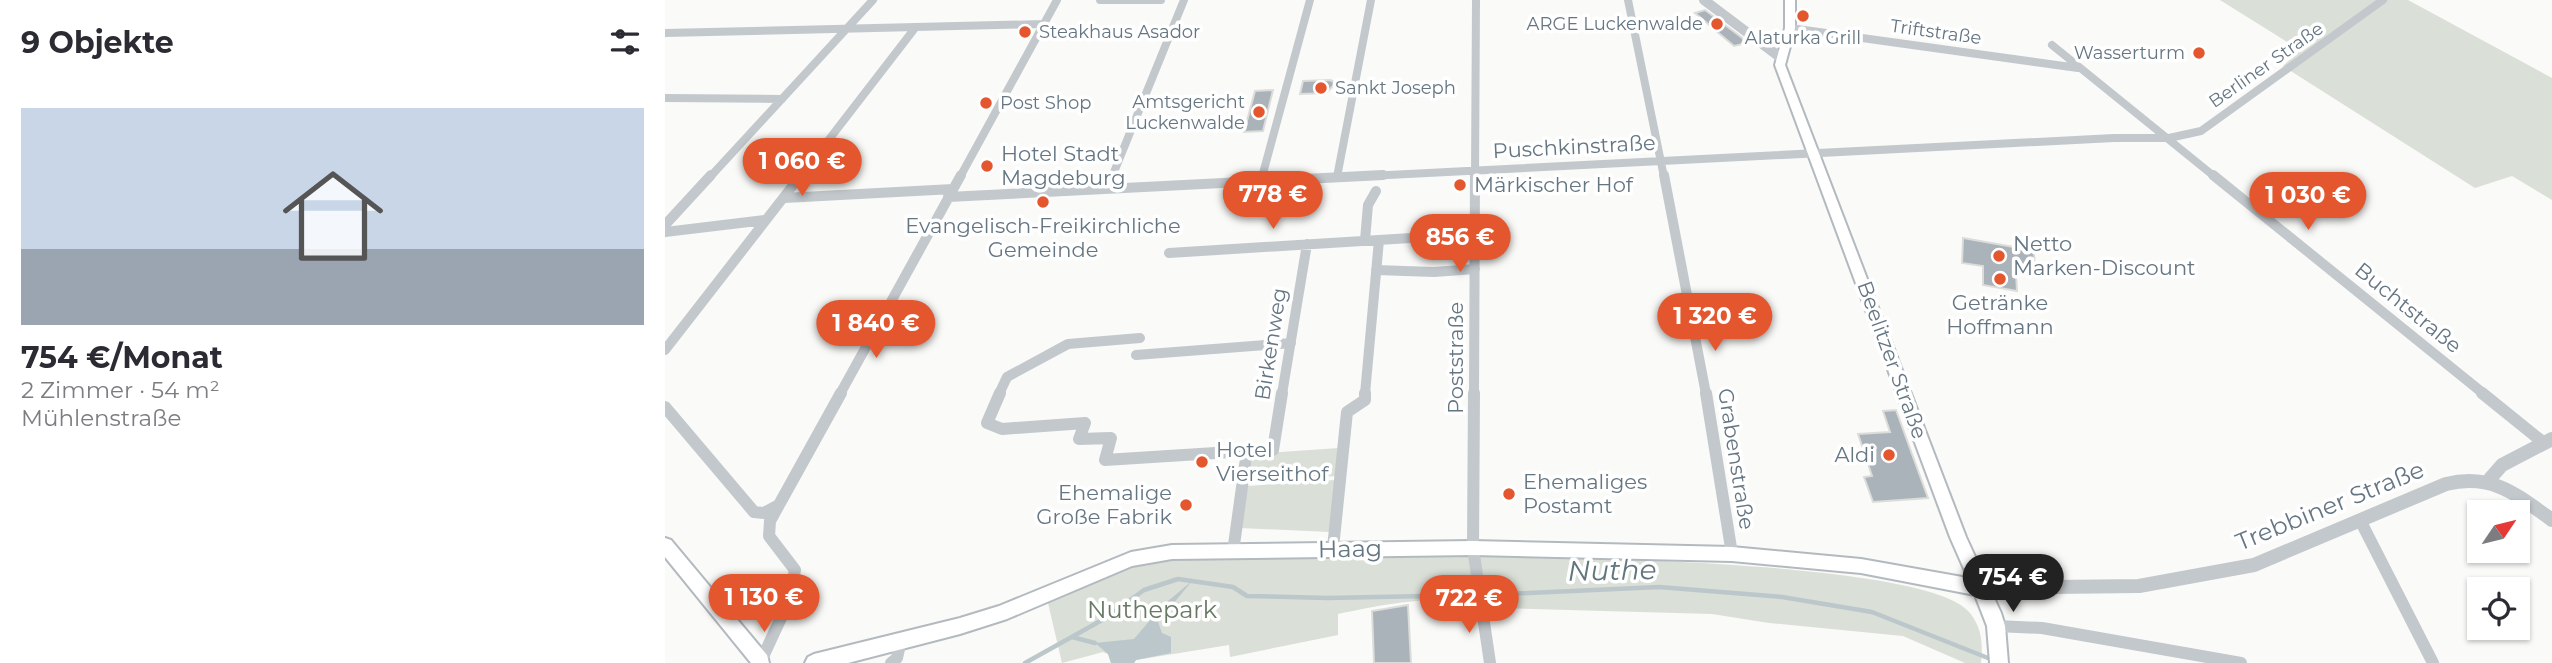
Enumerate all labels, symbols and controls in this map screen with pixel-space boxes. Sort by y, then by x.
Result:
marker: Alaturka Grill [1795,8,1811,24]
place label: ARGE Luckenwalde [1527,13,1703,35]
street label: Triftstraße [1889,15,1983,49]
marker: ARGE Luckenwalde [1709,16,1725,32]
street label: Berliner Straße [2205,17,2328,113]
place label: Steakhaus Asador [1039,21,1200,43]
icon: filters [606,23,644,61]
text: 9 Objekte [21,24,174,61]
marker: Steakhaus Asador [1017,24,1033,40]
place label: Alaturka Grill [1745,27,1861,49]
place label: Wasserturm [2074,42,2185,64]
marker: Wasserturm [2191,45,2207,61]
place label: Sankt Joseph [1335,77,1456,99]
marker: Sankt Joseph [1313,80,1329,96]
place label: Amtsgericht Luckenwalde [1125,91,1245,134]
place label: Post Shop [1000,92,1092,114]
marker: Post Shop [978,95,994,111]
marker: Amtsgericht Luckenwalde [1251,104,1267,120]
street label: Puschkinstraße [1492,130,1656,163]
pin: 1 060 € [737,138,867,198]
place label: Hotel Stadt Magdeburg [1001,141,1126,190]
text: 1 060 € [759,147,845,175]
icon: home [270,153,396,279]
marker: Hotel Stadt Magdeburg [979,158,995,174]
pin: 778 € [1224,172,1322,231]
place label: Märkischer Hof [1474,172,1634,197]
pin: 1 030 € [2243,173,2373,232]
marker: Märkischer Hof [1452,177,1468,193]
text: 778 € [1239,180,1307,208]
text: 1 030 € [2265,181,2351,209]
marker: Evangelisch-Freikirchliche Gemeinde [1035,194,1051,210]
place label: Evangelisch-Freikirchliche Gemeinde [905,213,1181,262]
pin: 856 € [1411,215,1509,274]
text: 856 € [1426,223,1494,251]
place label: Netto Marken-Discount [2013,231,2196,280]
marker: Netto Marken-Discount [1991,248,2007,264]
street label: Buchtstraße [2350,257,2467,358]
marker: Getränke Hoffmann [1992,271,2008,287]
street label: Beelitzer Straße [1852,278,1933,442]
street label: Birkenweg [1249,286,1292,402]
place label: Getränke Hoffmann [1946,290,2054,339]
pin: 1 320 € [1650,294,1780,353]
pin: 1 840 € [811,300,941,360]
street label: Poststraße [1443,302,1468,414]
text: 1 320 € [1673,302,1757,330]
text: 1 840 € [832,309,920,337]
text: 754 €/Monat [21,339,223,376]
text: 2 Zimmer · 54 m² [21,376,220,404]
street label: Grabenstraße [1713,386,1760,531]
text: Mühlenstraße [21,404,181,432]
place label: Hotel Vierseithof [1216,437,1329,486]
place label: Aldi [1834,442,1875,467]
marker: Aldi [1881,447,1897,463]
marker: Hotel Vierseithof [1194,454,1210,470]
street label: Trebbiner Straße [2231,454,2428,557]
place label: Ehemaliges Postamt [1523,469,1647,518]
place label: Ehemalige Große Fabrik [1036,480,1172,529]
marker: Ehemaliges Postamt [1501,486,1517,502]
marker: Ehemalige Große Fabrik [1178,497,1194,513]
north arrow [2467,500,2531,564]
map controls [2467,500,2530,640]
street label: Haag [1318,533,1382,564]
water label: Nuthe [1567,552,1657,588]
pin: 754 € [1964,554,2062,614]
text: 754 € [1979,563,2047,591]
pin: 1 130 € [699,574,829,634]
pin: 722 € [1420,576,1518,635]
button: locate [2467,577,2530,640]
text: 1 130 € [725,583,803,611]
text: 722 € [1436,584,1502,612]
park label: Nuthepark [1087,595,1218,624]

